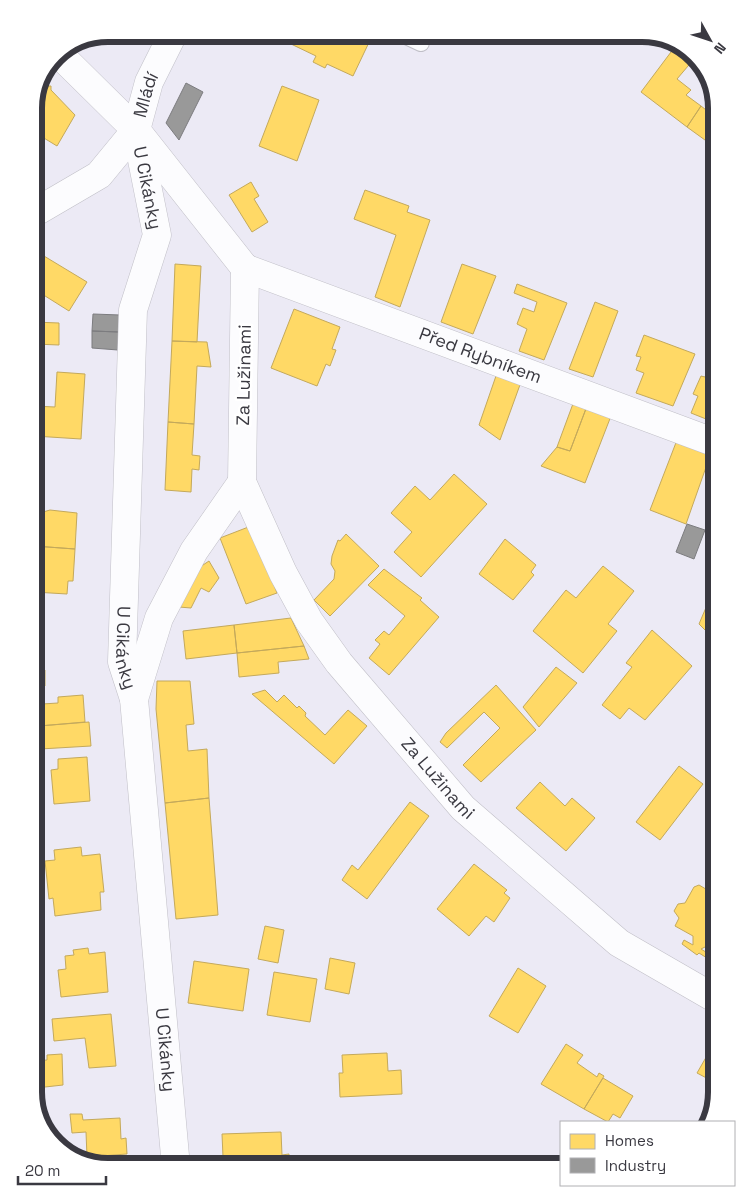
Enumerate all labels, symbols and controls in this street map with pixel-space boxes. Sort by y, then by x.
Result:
north arrow [685,15,735,65]
text: N [710,39,730,58]
street label: Mládí [128,67,163,120]
street label: U Cikánky [129,144,168,231]
street label: Před Rybníkem [416,322,545,388]
street label: Za Lužinami [231,324,256,426]
street label: U Cikánky [110,606,142,692]
street label: Za Lužinami [396,732,480,824]
street label: U Cikánky [151,1007,181,1093]
legend [560,1121,735,1186]
text: Homes [605,1131,654,1150]
scale bar [18,1154,105,1186]
text: Industry [605,1156,666,1175]
text: 20 m [25,1161,60,1180]

